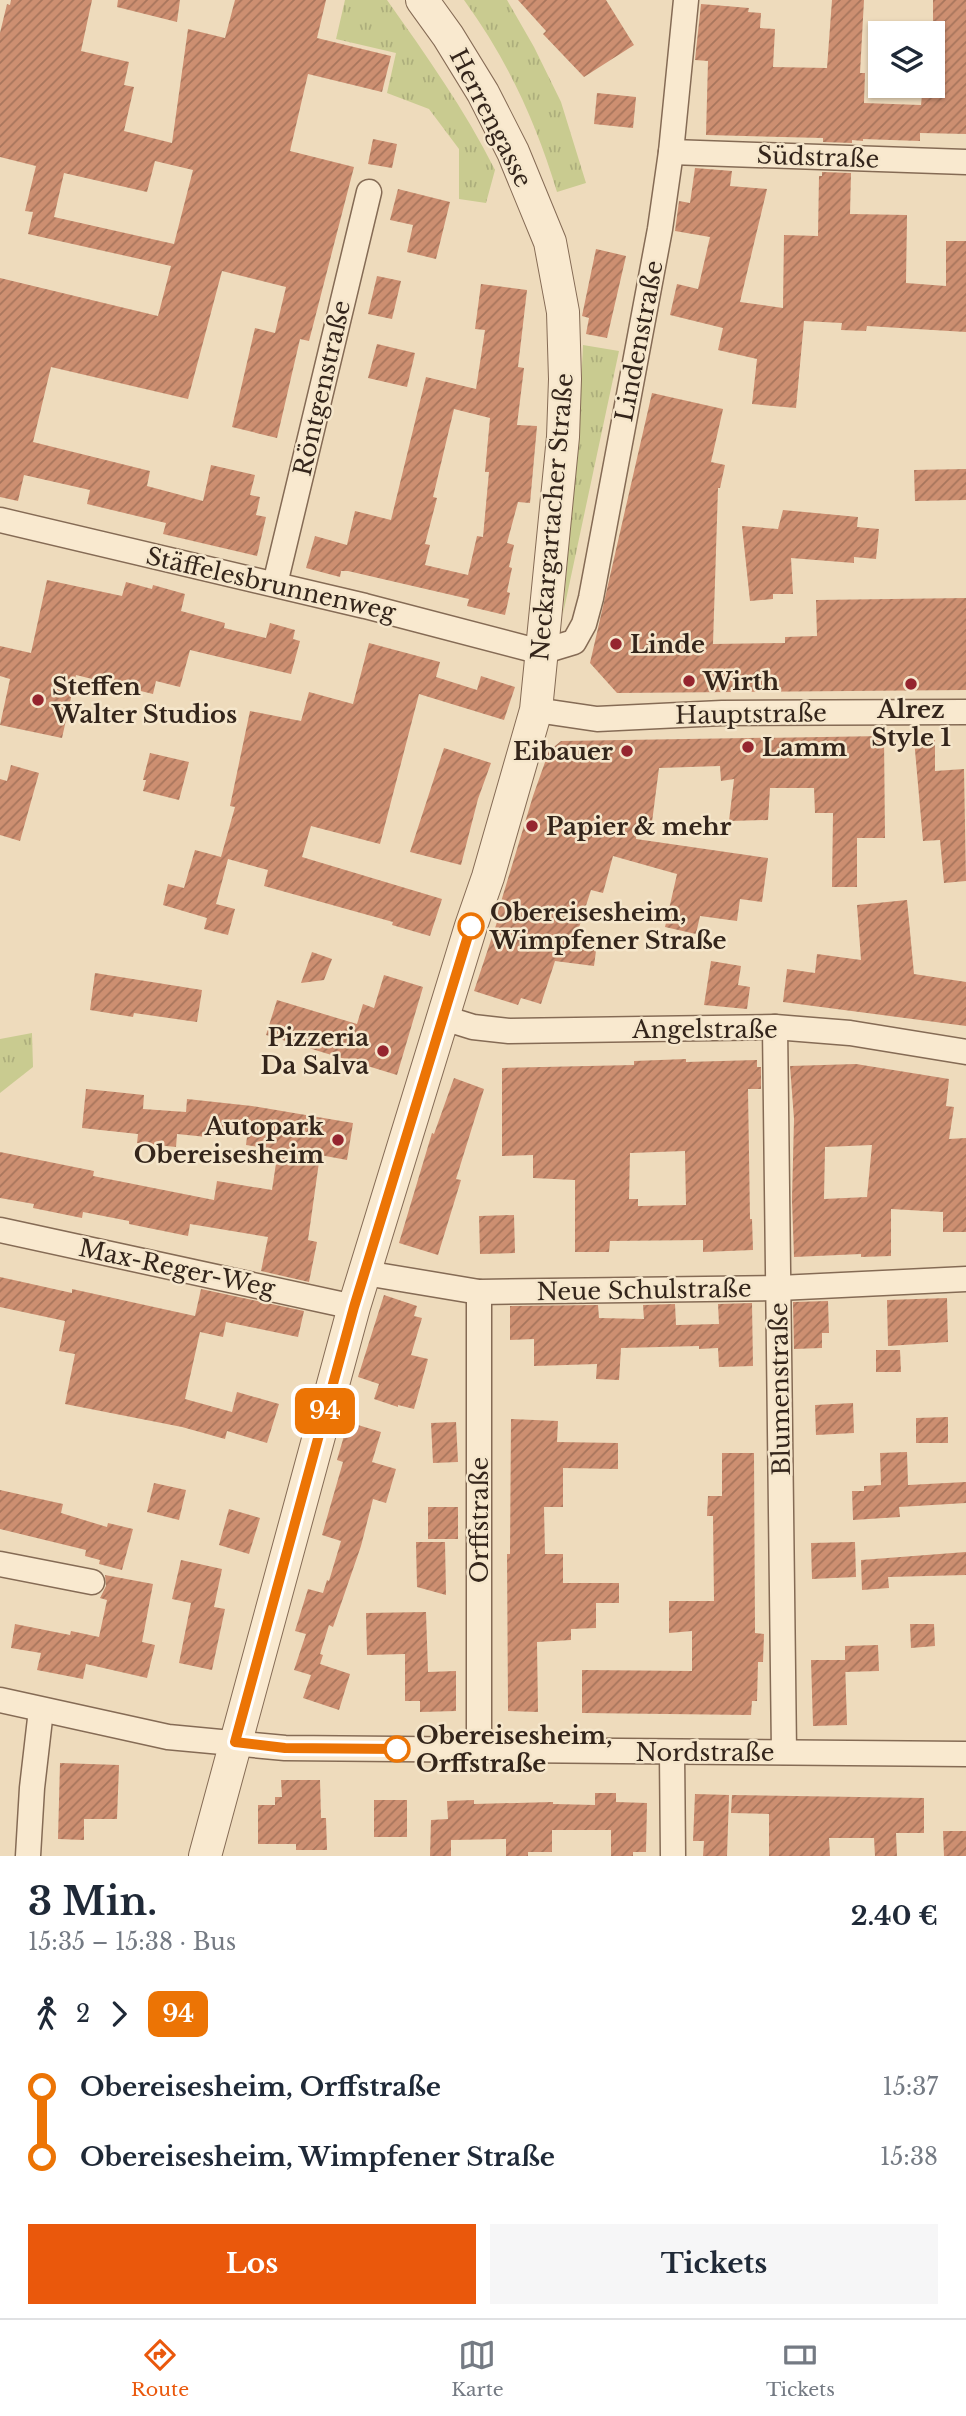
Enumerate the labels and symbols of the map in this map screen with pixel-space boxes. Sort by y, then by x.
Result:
street label: Herrengasse [444,44,538,192]
street label: Südstraße [756,140,880,174]
street label: Lindenstraße [609,258,669,424]
street label: Röntgenstraße [288,297,356,479]
street label: Neckargartacher Straße [525,372,579,662]
street label: Stäffelesbrunnenweg [143,541,399,627]
place label: Linde [630,630,705,659]
marker: Linde [608,636,624,652]
place label: Wirth [702,667,779,696]
place label: Steffen Walter Studios [51,672,237,729]
marker: Wirth [681,673,697,689]
marker: Alrez Style 1 [903,676,919,692]
marker: Steffen Walter Studios [30,692,46,708]
place label: Alrez Style 1 [871,695,951,752]
street label: Hauptstraße [675,698,827,730]
place label: Lamm [762,733,847,762]
place label: Eibauer [513,737,613,766]
marker: Lamm [740,739,756,755]
marker: Eibauer [619,743,635,759]
place label: Papier & mehr [546,812,732,841]
marker: Papier & mehr [524,818,540,834]
place label: Obereisesheim, Wimpfener Straße [489,898,727,955]
marker: Obereisesheim, Wimpfener Straße [458,913,484,939]
street label: Angelstraße [631,1015,778,1044]
place label: Pizzeria Da Salva [261,1023,369,1080]
marker: Pizzeria Da Salva [375,1043,391,1059]
place label: Autopark Obereisesheim [134,1112,325,1169]
marker: Autopark Obereisesheim [330,1132,346,1148]
street label: Max-Reger-Weg [76,1233,278,1303]
street label: Neue Schulstraße [536,1274,752,1306]
street label: Blumenstraße [764,1302,796,1476]
line badge: 94 [294,1388,356,1434]
street label: Orffstraße [465,1457,494,1583]
place label: Obereisesheim, Orffstraße [416,1721,612,1778]
marker: Obereisesheim, Orffstraße [384,1736,410,1762]
street label: Nordstraße [636,1738,774,1767]

